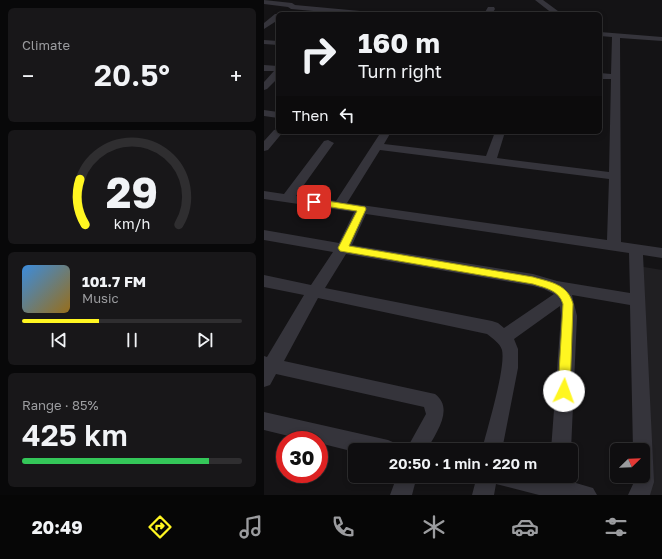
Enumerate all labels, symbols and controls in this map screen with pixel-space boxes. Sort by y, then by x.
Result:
text: 160 m [358,26,440,59]
icon: right [292,28,344,80]
text: Climate [22,37,70,53]
text: 20.5° [94,57,170,93]
text: Turn right [358,60,442,82]
text: − [22,62,34,89]
text: + [230,62,242,89]
icon: left [336,104,358,126]
text: Then [292,106,328,124]
text: 29 [106,166,158,216]
pin [297,185,331,219]
icon: arrive [303,191,325,213]
text: km/h [114,214,150,231]
text: 101.7 FM [82,272,146,290]
text: Music [82,290,119,306]
icon: previous [48,329,70,351]
icon: pause [121,329,143,351]
icon: next [194,329,216,351]
position arrow [543,370,585,412]
text: Range · 85% [22,397,98,413]
text: 425 km [22,417,128,453]
speed limit sign: 30 [276,431,328,483]
north arrow [610,443,650,483]
map controls [610,443,650,483]
text: 20:50 · 1 min · 220 m [389,454,537,472]
icon: directions [146,513,174,541]
icon: music [237,513,265,541]
icon: phone [329,513,357,541]
icon: climate [420,513,448,541]
icon: car [511,513,539,541]
icon: filters [602,513,630,541]
text: 20:49 [32,516,83,538]

